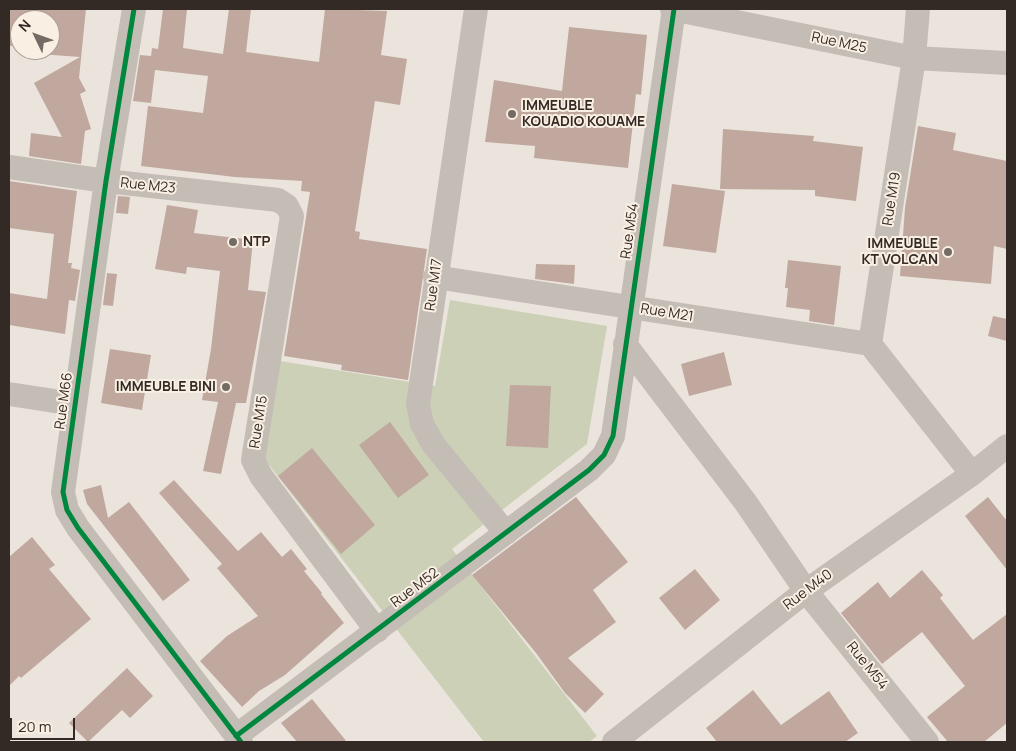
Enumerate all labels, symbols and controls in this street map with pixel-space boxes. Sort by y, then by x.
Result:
north arrow [10,10,60,60]
text: N [14,15,35,35]
street label: Rue M25 [810,29,868,57]
place label: IMMEUBLE KOUADIO KOUAME [522,98,645,130]
marker: IMMEUBLE KOUADIO KOUAME [506,108,518,120]
street label: Rue M19 [879,171,905,227]
street label: Rue M23 [119,175,177,197]
street label: Rue M54 [618,202,642,260]
place label: NTP [243,234,270,250]
marker: NTP [227,236,239,248]
place label: IMMEUBLE KT VOLCAN [862,236,938,268]
marker: IMMEUBLE KT VOLCAN [942,246,954,258]
street label: Rue M17 [422,258,446,312]
street label: Rue M21 [639,301,695,325]
street label: Rue M66 [52,371,76,431]
place label: IMMEUBLE BINI [116,379,216,395]
marker: IMMEUBLE BINI [220,381,232,393]
street label: Rue M15 [247,394,271,450]
street label: Rue M52 [388,565,442,611]
street label: Rue M40 [780,566,836,614]
street label: Rue M54 [843,639,891,693]
scale bar [12,708,78,740]
text: 20 m [18,716,51,737]

